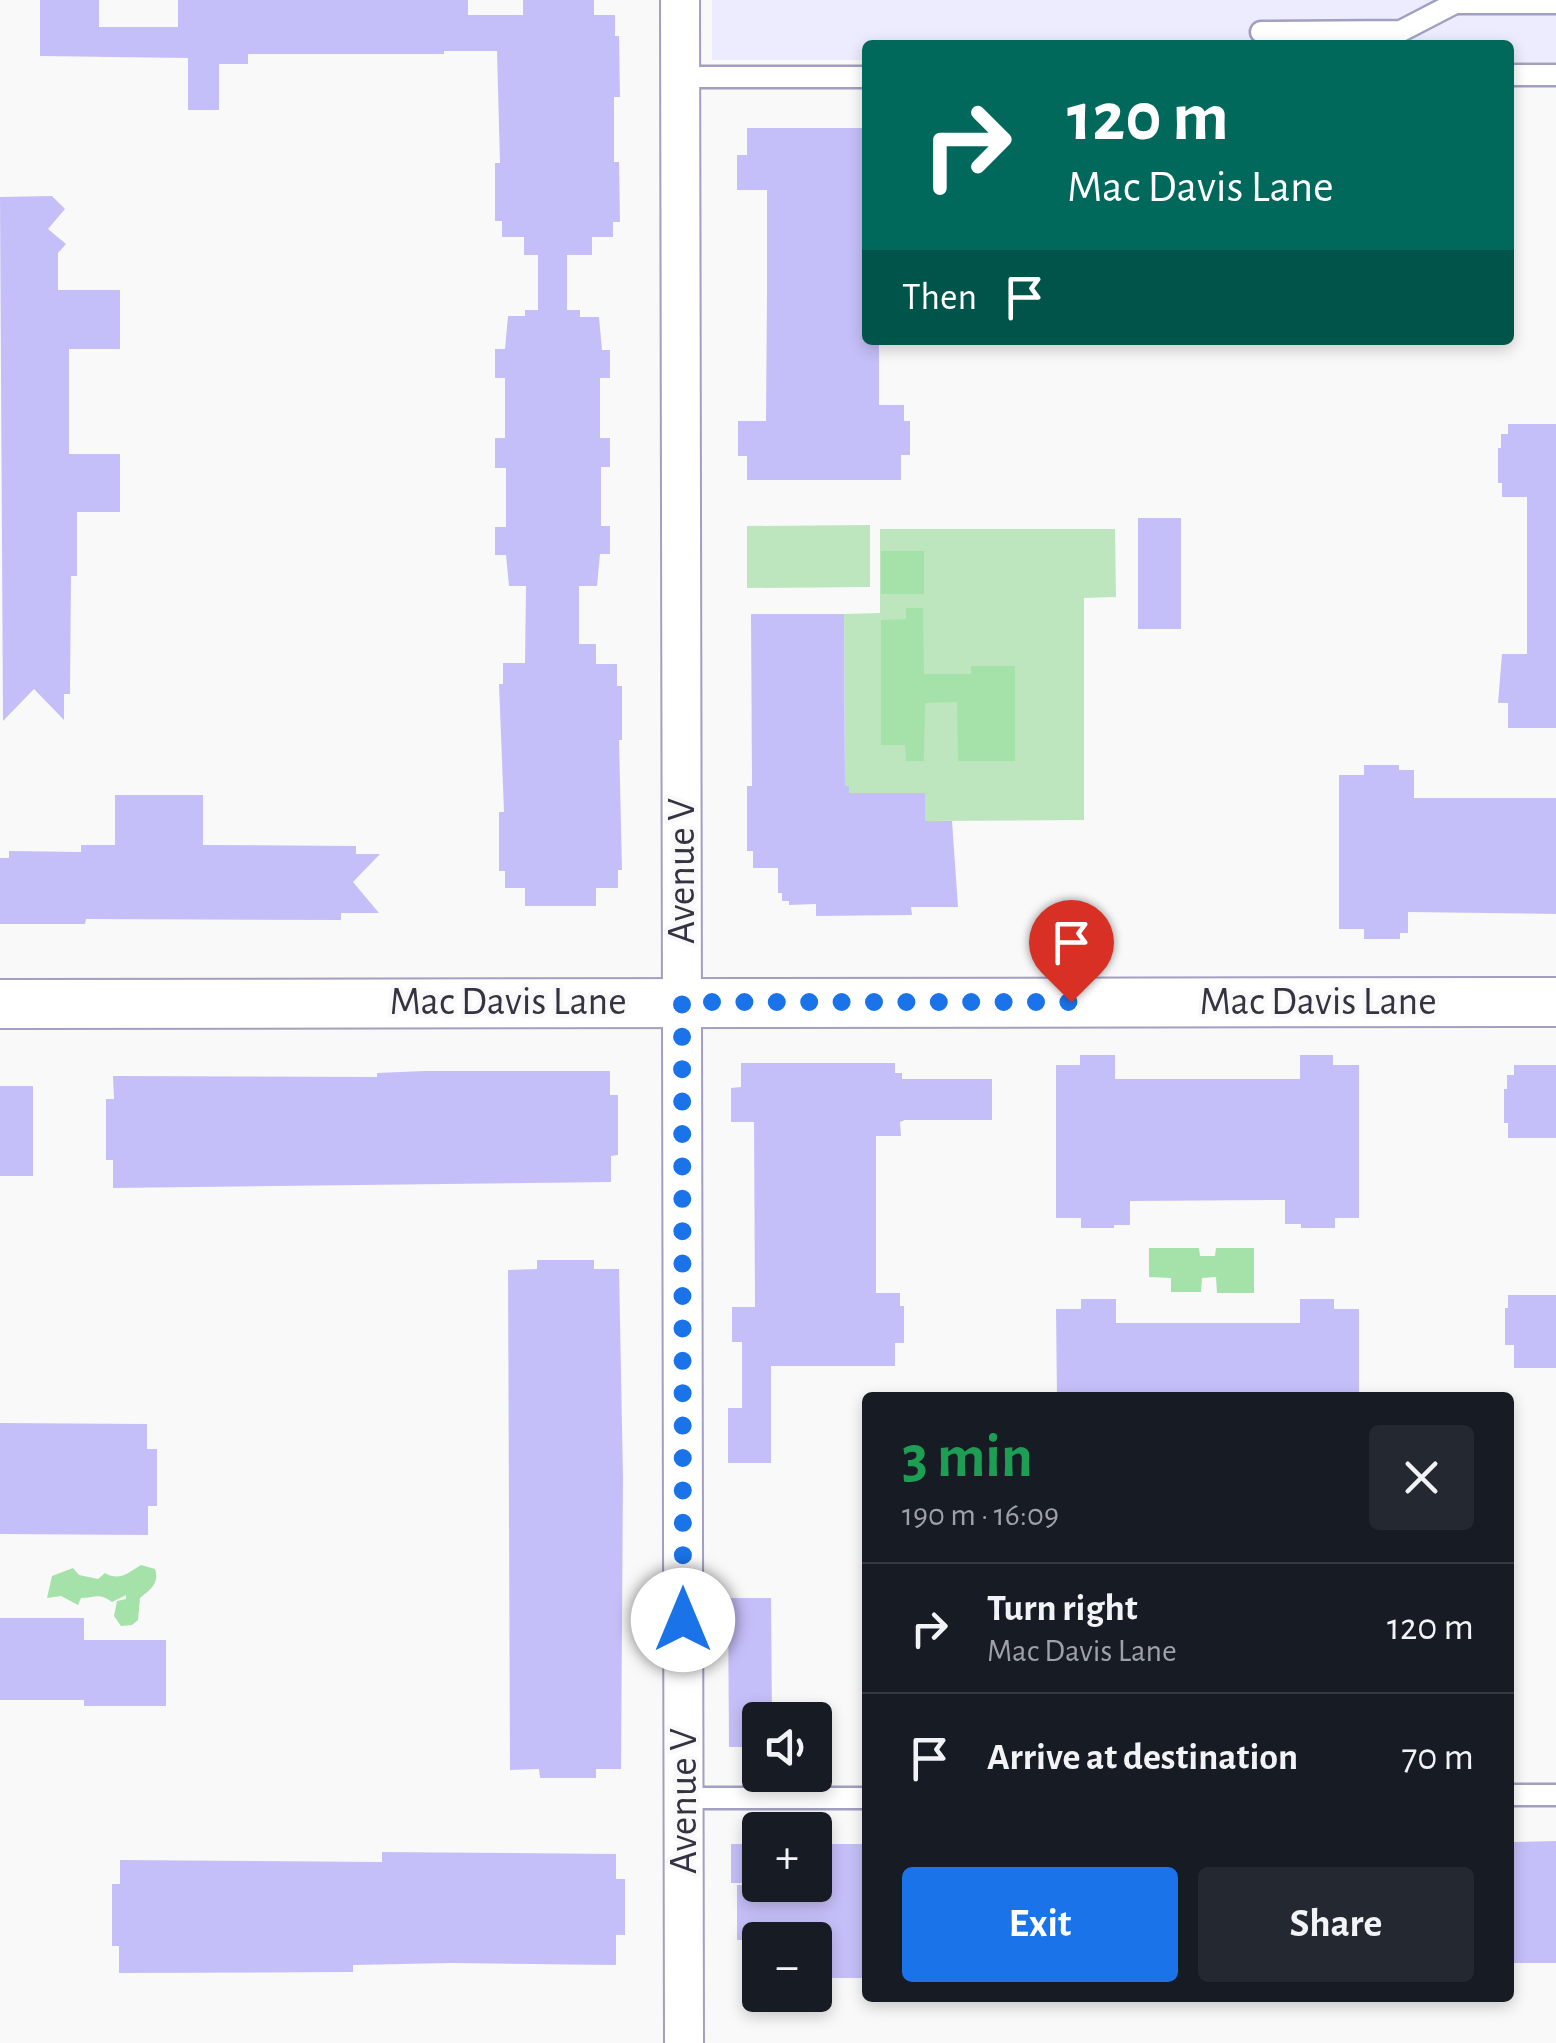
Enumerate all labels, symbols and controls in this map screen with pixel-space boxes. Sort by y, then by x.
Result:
icon: right [902,80,1032,210]
text: 120 m [1067,83,1229,153]
text: Mac Davis Lane [1067,165,1334,210]
icon: arrive [997,270,1052,325]
text: Then [902,279,977,317]
street label: Avenue V [662,798,702,944]
pin [1029,900,1114,1003]
icon: arrive [1044,915,1099,970]
street label: Mac Davis Lane [389,982,627,1022]
street label: Mac Davis Lane [1199,982,1437,1022]
button: close [1369,1425,1474,1530]
text: 3 min [902,1428,1033,1488]
text: 190 m · 16:09 [902,1499,1059,1531]
position arrow [631,1568,735,1672]
text: Turn right [987,1590,1137,1628]
icon: right [902,1601,957,1656]
text: 120 m [1387,1609,1474,1647]
text: Mac Davis Lane [987,1635,1177,1667]
map controls [742,1702,832,2012]
button: sound [742,1702,832,1792]
street label: Avenue V [664,1728,704,1874]
icon: arrive [902,1731,957,1786]
text: Arrive at destination [987,1739,1298,1777]
text: 70 m [1401,1739,1474,1777]
button: + [742,1812,832,1902]
button: Exit [902,1867,1178,1982]
button: Share [1198,1867,1474,1982]
button: − [742,1922,832,2012]

